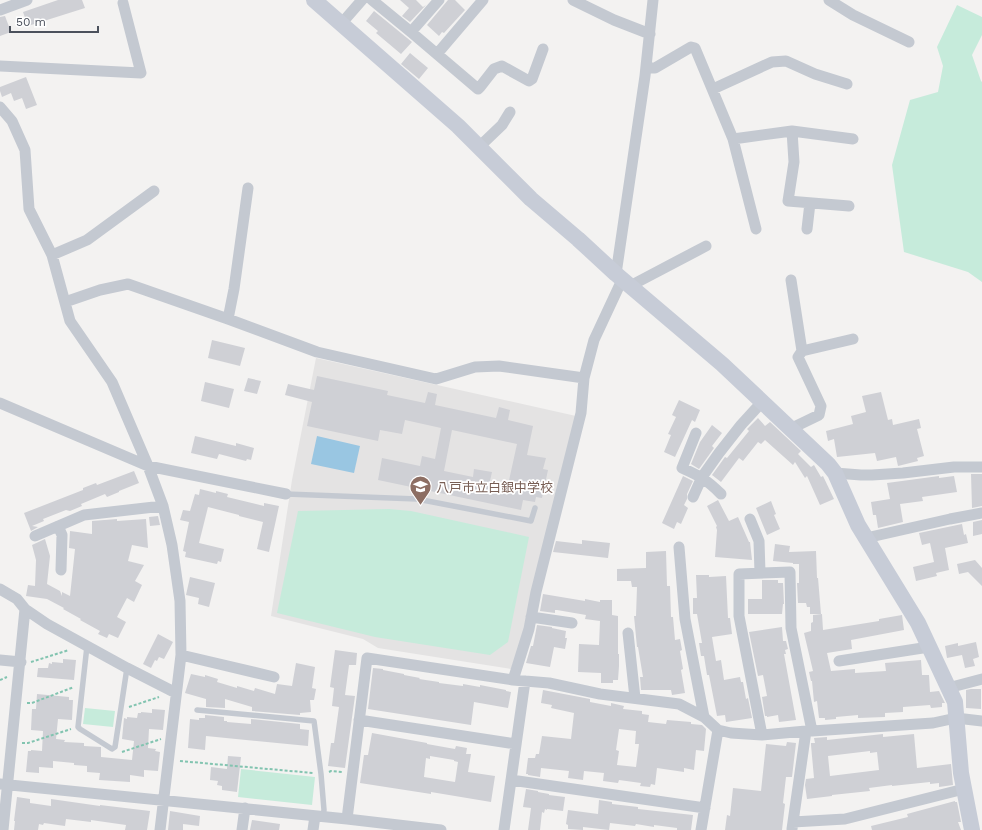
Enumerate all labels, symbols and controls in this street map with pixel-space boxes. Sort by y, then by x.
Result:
scale bar [10,8,98,34]
text: 50 m [16,15,46,29]
school or university icon: 八戸市立白銀中学校 [407,474,433,507]
place label: 八戸市立白銀中学校 [436,480,553,495]

